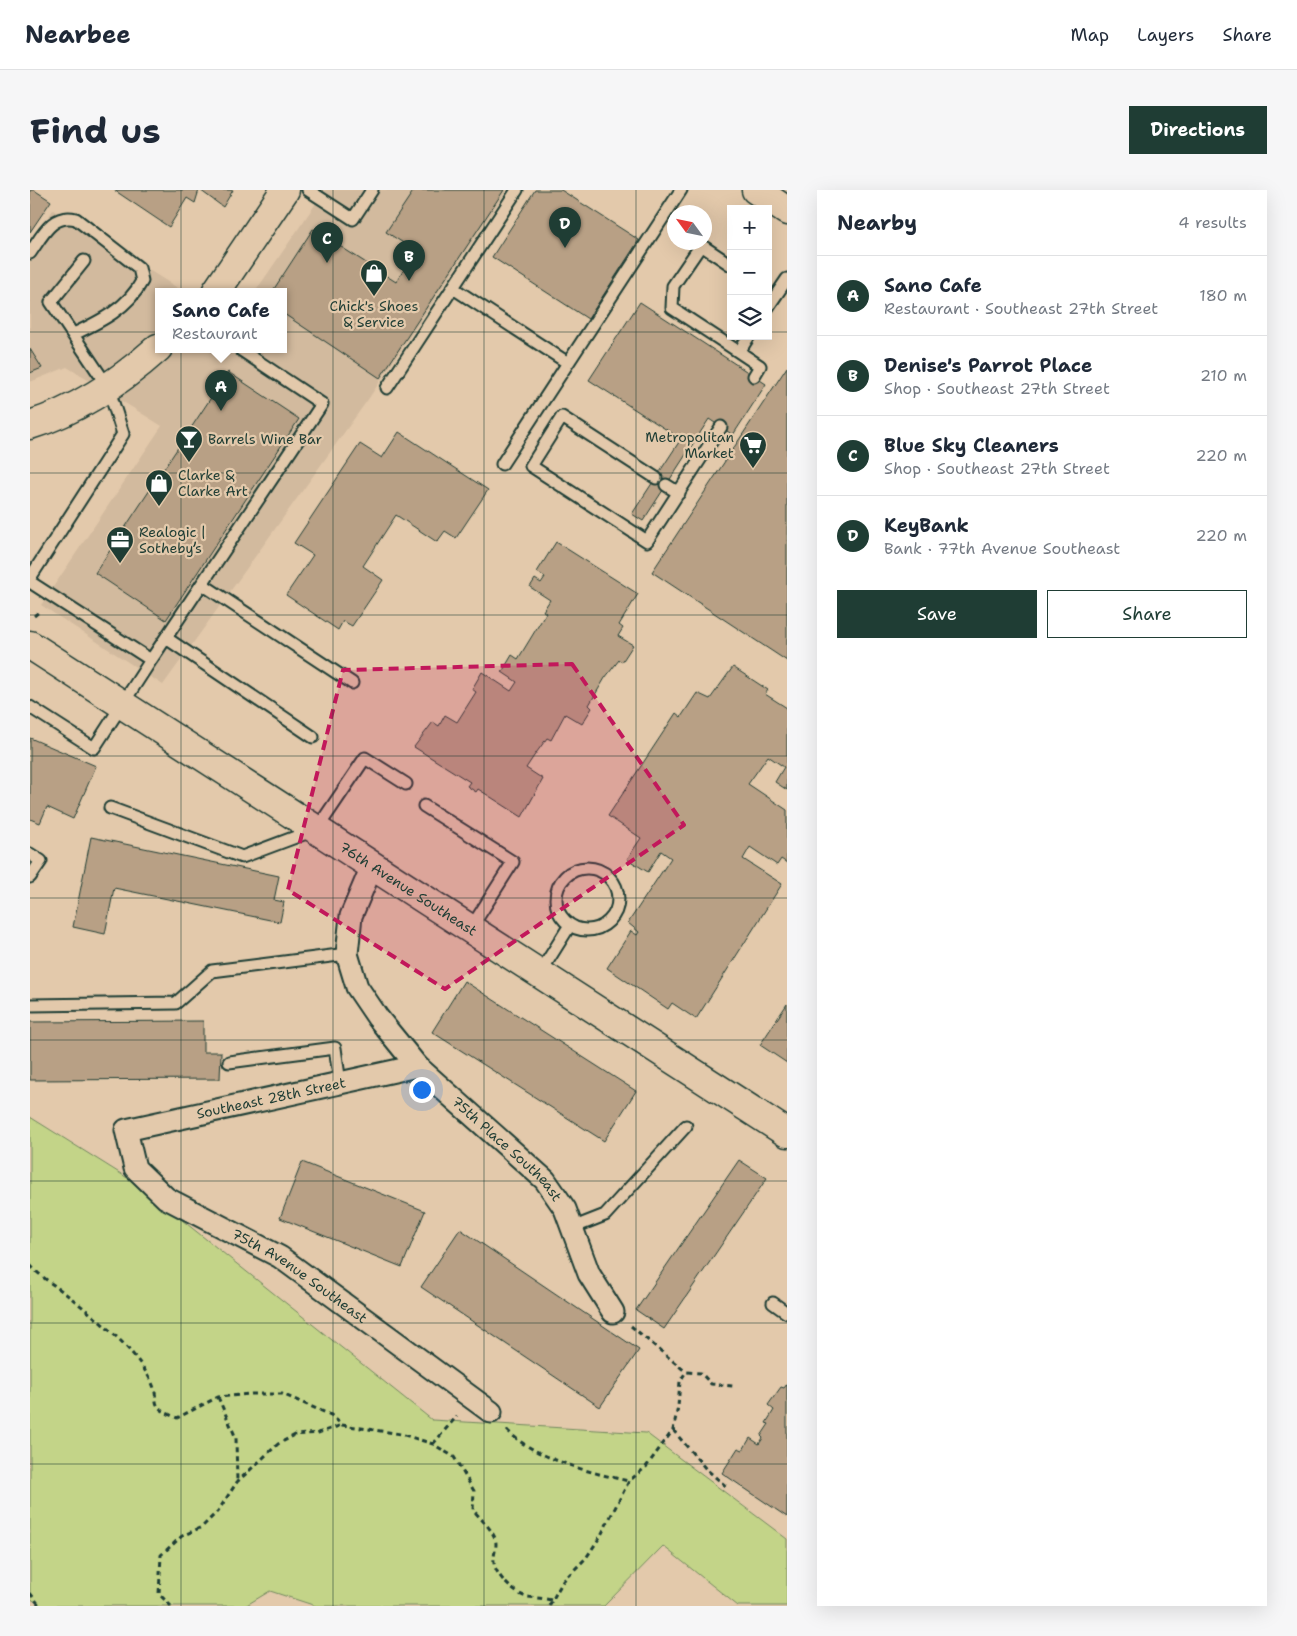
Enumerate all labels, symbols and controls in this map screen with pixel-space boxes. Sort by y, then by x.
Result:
text: Nearbee [25,19,131,51]
text: Map [1071,23,1109,47]
text: Layers [1137,23,1194,47]
text: Share [1222,23,1272,47]
button: Directions [1129,106,1267,154]
text: Find us [30,107,161,154]
north arrow [667,205,712,250]
map controls [727,205,772,340]
button: + [727,205,772,250]
pin: D [549,207,581,248]
text: Nearby [837,209,917,237]
text: 4 results [1178,212,1247,233]
pin: C [311,222,343,263]
pin: B [393,240,425,281]
button: − [727,250,772,295]
shop icon: Chick's Shoes & Service [359,258,389,297]
text: Sano Cafe [884,273,982,298]
text: A [847,285,859,306]
text: 180 m [1199,285,1247,306]
popup [155,288,287,353]
button: layers [727,295,772,340]
place label: Chick's Shoes & Service [330,297,418,331]
text: Sano Cafe [172,298,270,323]
text: Restaurant · Southeast 27th Street [884,298,1158,319]
text: Restaurant [172,323,258,344]
text: Denise's Parrot Place [884,353,1092,378]
text: B [848,365,858,386]
text: 210 m [1200,365,1247,386]
pin: A [205,370,237,411]
text: Shop · Southeast 27th Street [884,378,1110,399]
bar icon: Barrels Wine Bar [174,424,204,463]
place label: Metropolitan Market [645,428,734,462]
place label: Barrels Wine Bar [208,430,322,448]
supermarket icon: Metropolitan Market [738,430,768,469]
text: Blue Sky Cleaners [884,433,1059,458]
text: C [848,445,858,466]
text: 220 m [1195,445,1247,466]
text: Shop · Southeast 27th Street [884,458,1110,479]
place label: Clarke & Clarke Art [178,466,248,500]
shop icon: Clarke & Clarke Art [144,468,174,507]
text: KeyBank [884,513,969,538]
place label: Realogic | Sotheby’s [139,523,205,557]
office icon: Realogic | Sotheby’s [105,525,135,564]
text: D [847,525,859,546]
text: 220 m [1195,525,1247,546]
text: Bank · 77th Avenue Southeast [884,538,1120,559]
button: Save [837,590,1037,638]
button: Share [1047,590,1247,638]
street label: 76th Avenue Southeast [336,838,480,940]
street label: Southeast 28th Street [195,1073,347,1123]
your location [409,1077,435,1103]
street label: 75th Place Southeast [448,1092,566,1205]
street label: 75th Avenue Southeast [229,1225,371,1327]

